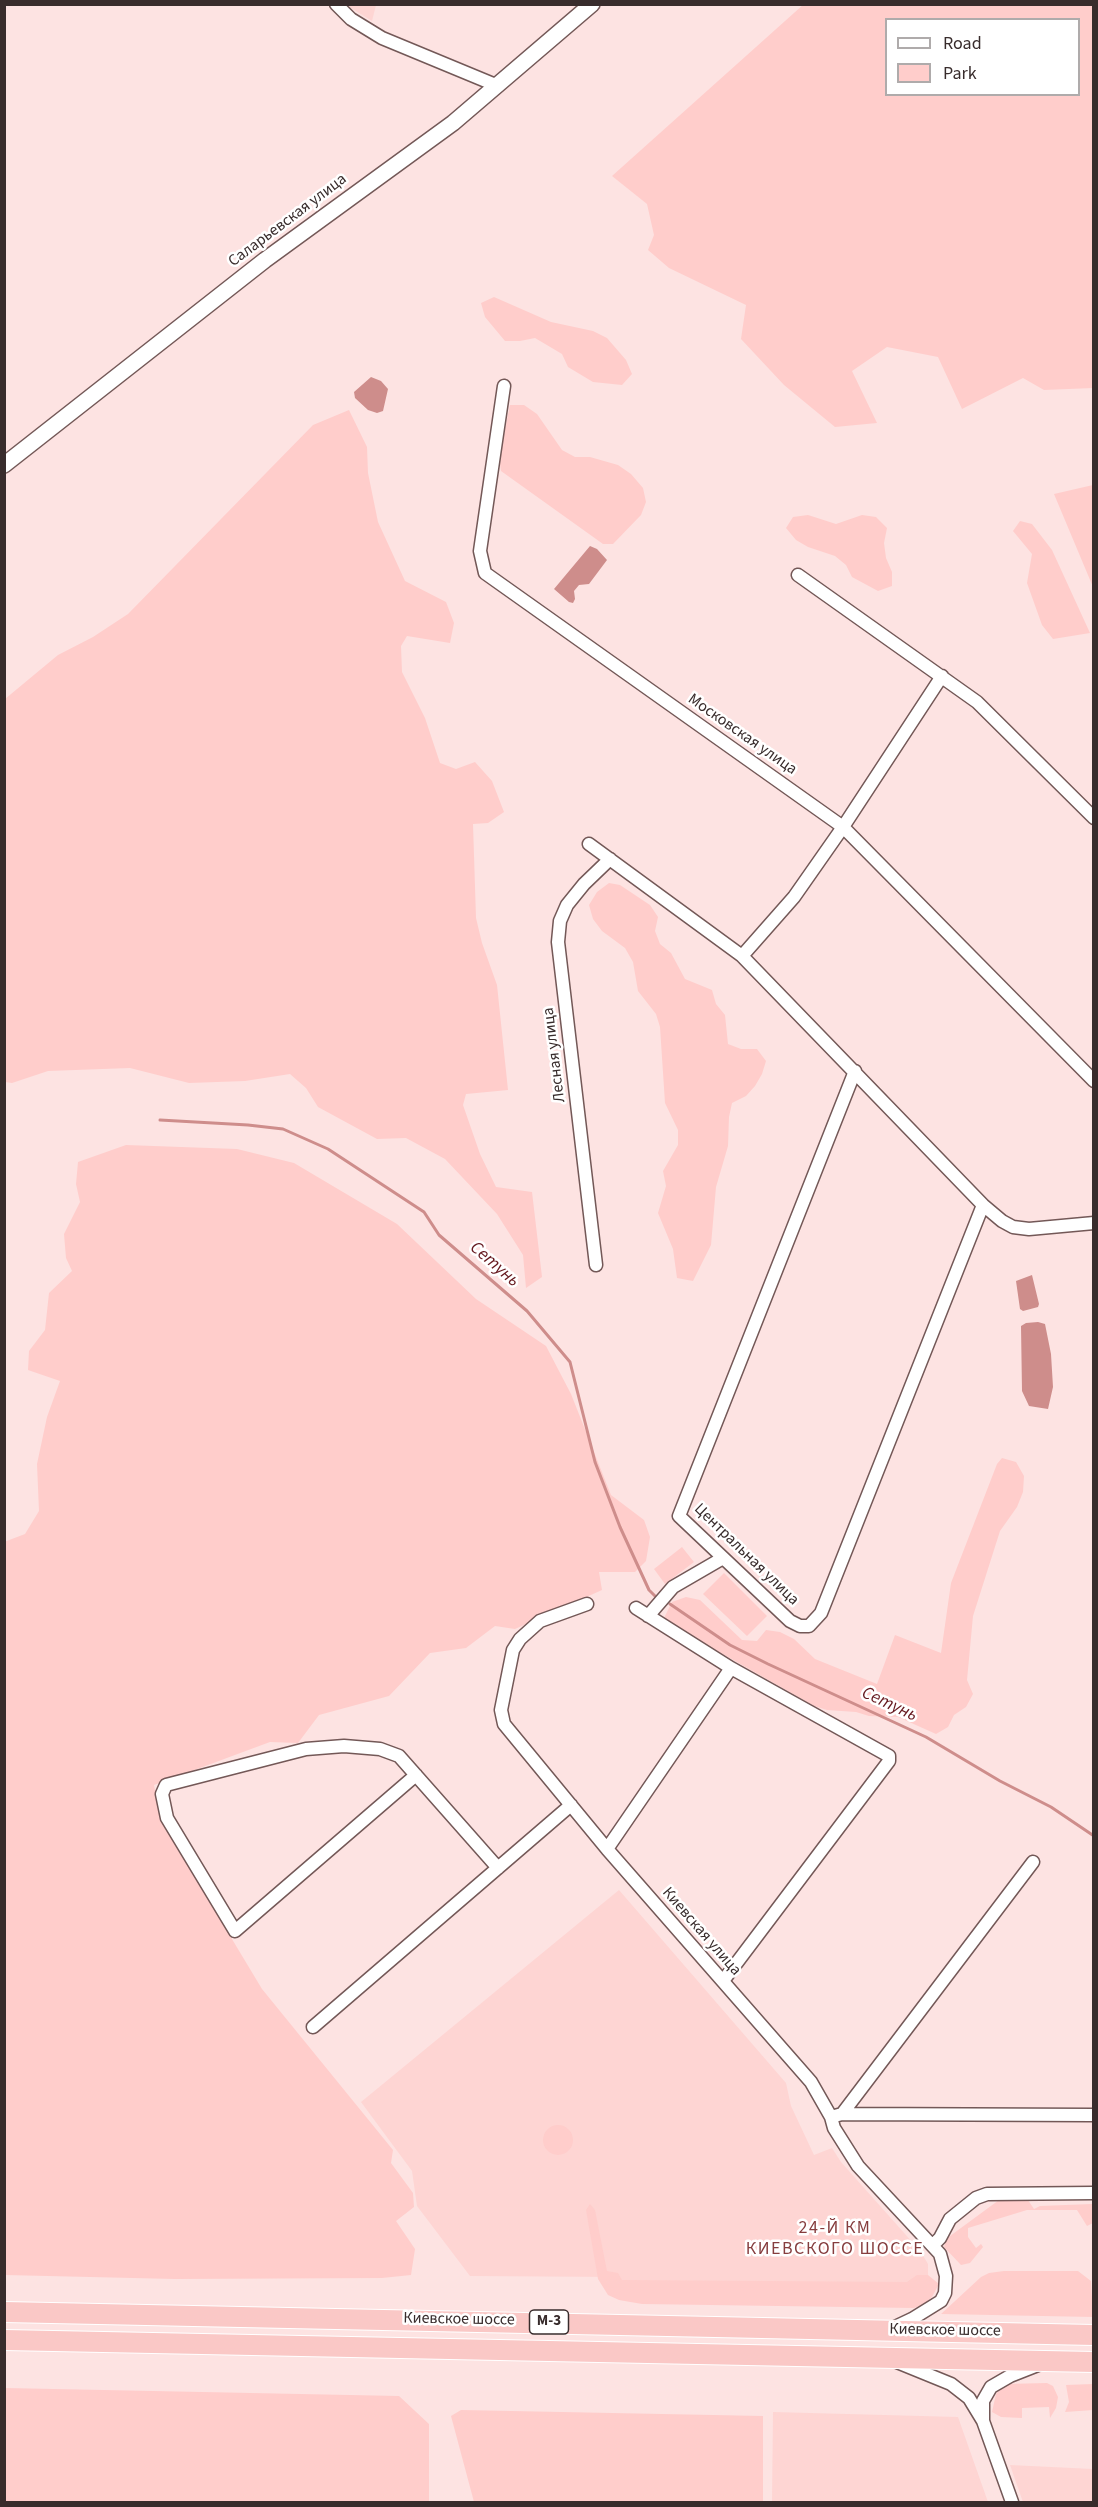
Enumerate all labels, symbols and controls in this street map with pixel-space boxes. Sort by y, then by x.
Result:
legend [885,18,1080,96]
text: Road [943,31,982,56]
text: Park [943,61,977,86]
street label: Саларьевская улица [225,170,351,272]
street label: Московская улица [684,690,800,780]
street label: Лесная улица [540,1006,570,1104]
water label: Сетунь [465,1238,523,1292]
street label: Центральная улица [690,1500,802,1610]
water label: Сетунь [858,1683,920,1727]
street label: Киевская улица [657,1884,745,1980]
district label: 24-Й КМ КИЕВСКОГО ШОССЕ [746,2218,924,2260]
street label: Киевское шоссе [403,2309,515,2331]
road number: М-3 [530,2310,568,2334]
street label: Киевское шоссе [889,2320,1001,2342]

